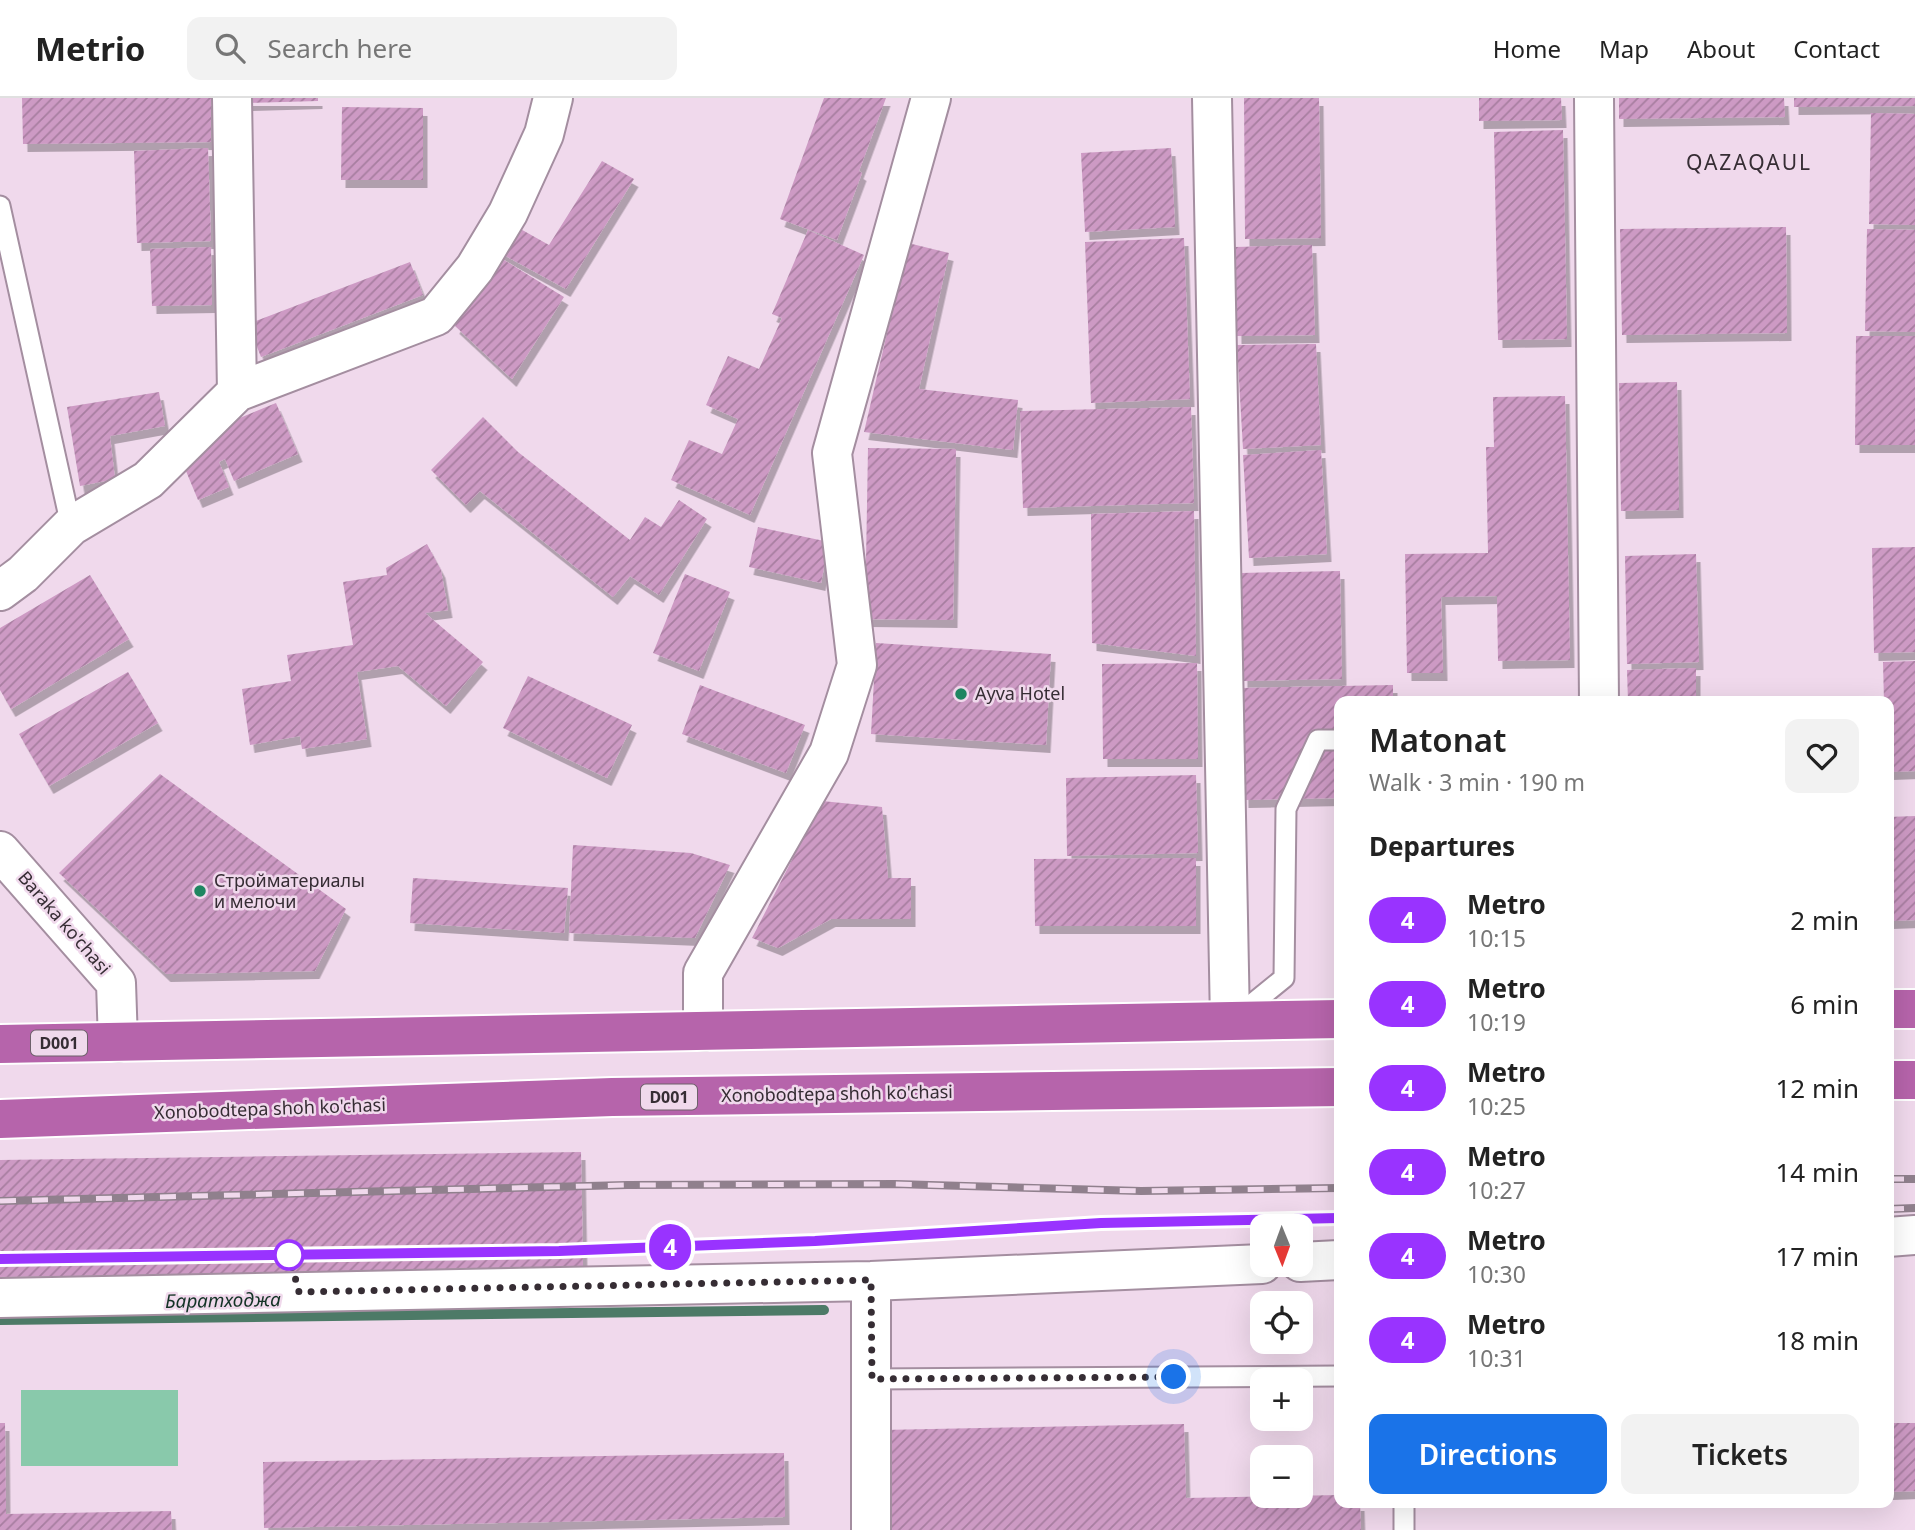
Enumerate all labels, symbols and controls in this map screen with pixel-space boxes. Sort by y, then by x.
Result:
search box [187,17,677,80]
text: Metrio [35,26,145,71]
icon: search [211,29,249,67]
text: Search here [267,30,412,66]
text: Home [1493,32,1561,65]
text: Map [1599,32,1649,65]
text: About [1687,32,1755,65]
text: Contact [1793,32,1880,65]
district label: QAZAQAUL [1686,148,1812,176]
place label: Ayva Hotel [975,681,1065,705]
marker: Ayva Hotel [953,686,969,702]
text: Matonat [1369,717,1506,762]
button: heart [1785,719,1859,793]
text: Walk · 3 min · 190 m [1369,766,1585,798]
text: Departures [1369,828,1515,864]
street label: Baraka ko'chasi [13,865,116,979]
place label: Стройматериалы и мелочи [214,868,365,913]
marker: Стройматериалы и мелочи [192,883,208,899]
text: Metro [1467,886,1546,922]
text: 2 min [1790,902,1859,938]
text: 4 [1401,903,1414,936]
text: 10:15 [1467,922,1526,954]
text: Metro [1467,970,1546,1006]
text: 6 min [1790,986,1859,1022]
text: 4 [1401,987,1414,1020]
text: 10:19 [1467,1006,1526,1038]
road number: D001 [31,1030,87,1056]
text: Metro [1467,1054,1546,1090]
text: 12 min [1775,1070,1859,1106]
text: 4 [1401,1071,1414,1104]
street label: Xonobodtepa shoh ko'chasi [721,1079,953,1107]
road number: D001 [641,1085,697,1110]
text: 10:25 [1467,1090,1526,1122]
street label: Xonobodtepa shoh ko'chasi [154,1092,386,1124]
text: Metro [1467,1138,1546,1174]
text: 14 min [1775,1154,1859,1190]
text: 4 [1401,1155,1414,1188]
text: 10:27 [1467,1174,1526,1206]
north arrow [1250,1214,1312,1278]
map controls [1250,1214,1313,1508]
text: Metro [1467,1222,1546,1258]
line badge: 4 [647,1224,693,1270]
text: 4 [663,1230,677,1263]
text: 17 min [1775,1238,1859,1274]
text: 4 [1401,1239,1414,1272]
unlabelled marker [274,1240,304,1270]
text: 10:30 [1467,1258,1526,1290]
water label: Баратходжа [165,1286,281,1314]
button: locate [1250,1291,1313,1354]
text: Metro [1467,1306,1546,1342]
text: 18 min [1775,1322,1859,1358]
text: 4 [1401,1323,1414,1356]
text: 10:31 [1467,1342,1526,1374]
your location [1156,1359,1191,1394]
button: + [1250,1368,1313,1431]
button: Directions [1369,1414,1607,1494]
button: Tickets [1621,1414,1859,1494]
button: − [1250,1445,1313,1508]

